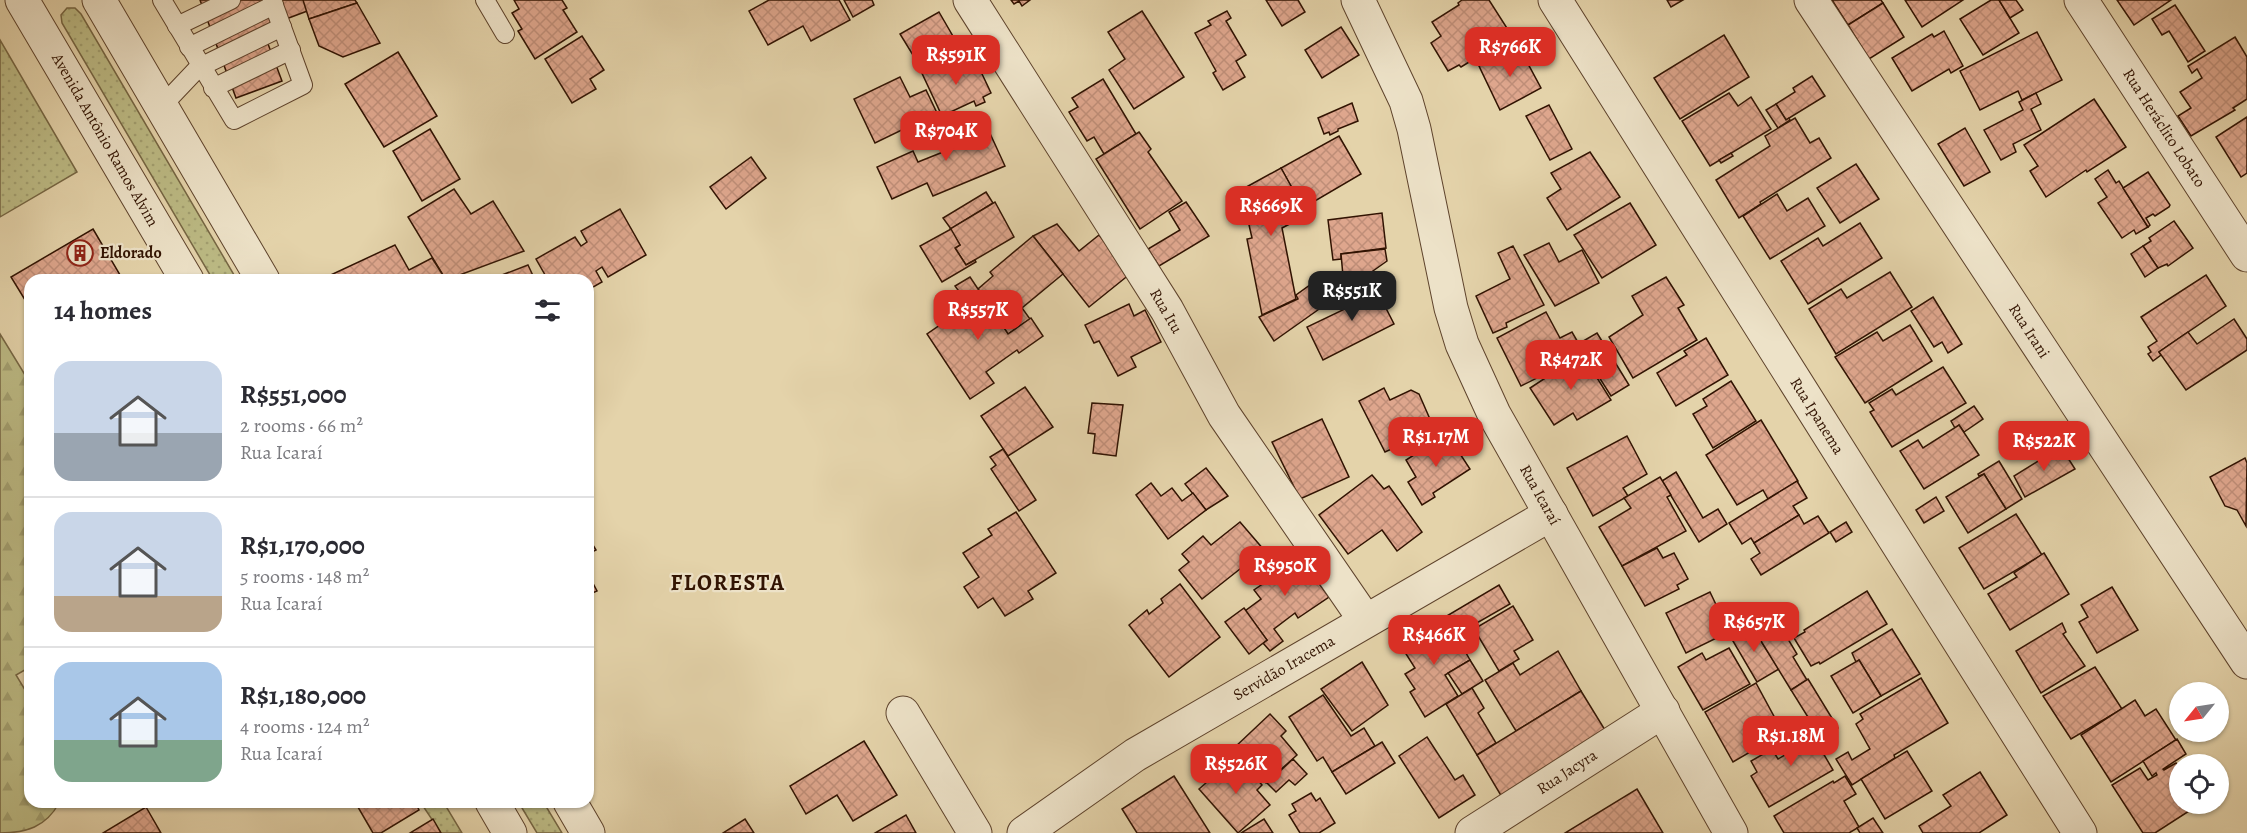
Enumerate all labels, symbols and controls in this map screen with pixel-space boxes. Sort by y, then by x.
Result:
pin: R$766K [1461,27,1559,78]
text: R$766K [1479,33,1541,60]
pin: R$591K [907,35,1005,86]
text: R$591K [926,41,986,68]
street label: Avenida Antônio Ramos Alvim [46,48,164,231]
street label: Rua Heráclito Lobato [2117,64,2211,192]
pin: R$704K [897,111,995,162]
text: R$704K [914,117,978,144]
pin: R$669K [1222,186,1320,237]
text: R$669K [1239,192,1303,219]
building icon: Eldorado [65,238,95,268]
place label: Eldorado [100,242,162,264]
pin: R$551K [1303,271,1401,322]
text: R$551K [1322,277,1382,304]
street label: Rua Itu [1144,285,1188,338]
pin: R$557K [929,290,1027,341]
text: 14 homes [54,293,152,328]
icon: filters [531,294,564,327]
text: R$557K [948,296,1008,323]
street label: Rua Irani [2003,299,2055,363]
pin: R$472K [1522,340,1620,391]
text: R$472K [1540,346,1602,373]
street label: Rua Ipanema [1785,373,1850,459]
text: R$551,000 [240,377,347,412]
icon: home [102,385,174,457]
text: 2 rooms · 66 m² [240,412,363,439]
pin: R$1.17M [1381,417,1491,468]
pin: R$522K [1995,421,2093,472]
text: R$1.17M [1402,423,1470,450]
text: R$522K [2012,427,2076,454]
text: Rua Icaraí [240,439,323,466]
street label: Rua Icaraí [1514,461,1566,529]
text: R$1,170,000 [240,528,365,563]
icon: home [102,536,174,608]
pin: R$950K [1236,546,1334,597]
text: R$950K [1253,552,1317,579]
text: 5 rooms · 148 m² [240,563,369,590]
district label: FLORESTA [671,568,785,598]
text: Rua Icaraí [240,590,323,617]
pin: R$657K [1705,602,1803,653]
text: R$657K [1723,608,1785,635]
pin: R$466K [1385,615,1483,666]
text: R$466K [1402,621,1466,648]
street label: Servidão Iracema [1229,630,1339,706]
text: R$1,180,000 [240,678,366,713]
north arrow [2169,682,2229,742]
map controls [2169,682,2229,814]
icon: home [102,686,174,758]
text: 4 rooms · 124 m² [240,713,370,740]
pin: R$1.18M [1736,716,1846,767]
text: R$1.18M [1757,722,1825,749]
text: Rua Icaraí [240,740,323,767]
pin: R$526K [1187,744,1285,795]
street label: Rua Jacyra [1532,744,1602,800]
text: R$526K [1205,750,1267,777]
button: locate [2169,754,2229,814]

